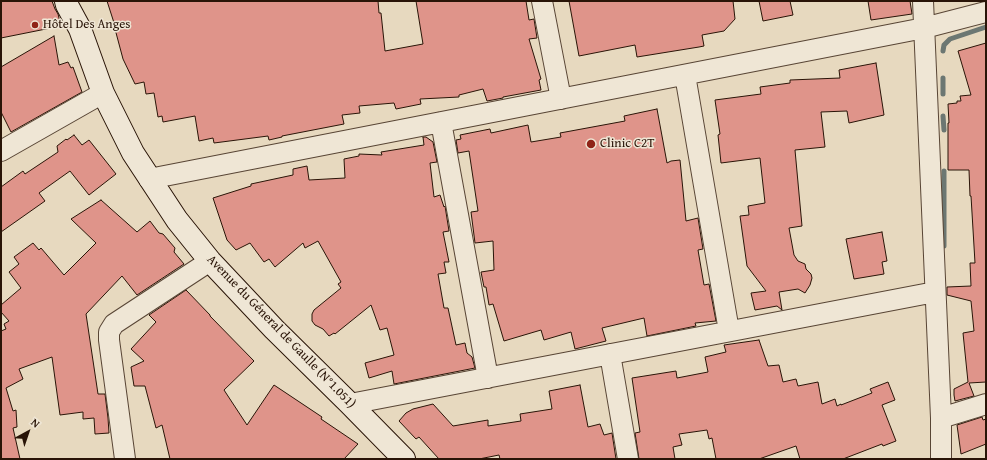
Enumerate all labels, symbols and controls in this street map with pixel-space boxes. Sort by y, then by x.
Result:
place label: Hôtel Des Anges [43,17,130,33]
marker: Hôtel Des Anges [30,20,40,30]
place label: Clinic C2T [600,136,655,152]
marker: Clinic C2T [585,138,597,150]
street label: Avenue du Géneral de Gaulle (N°1.051) [203,252,359,412]
north arrow [8,412,48,452]
text: N [28,414,44,431]

